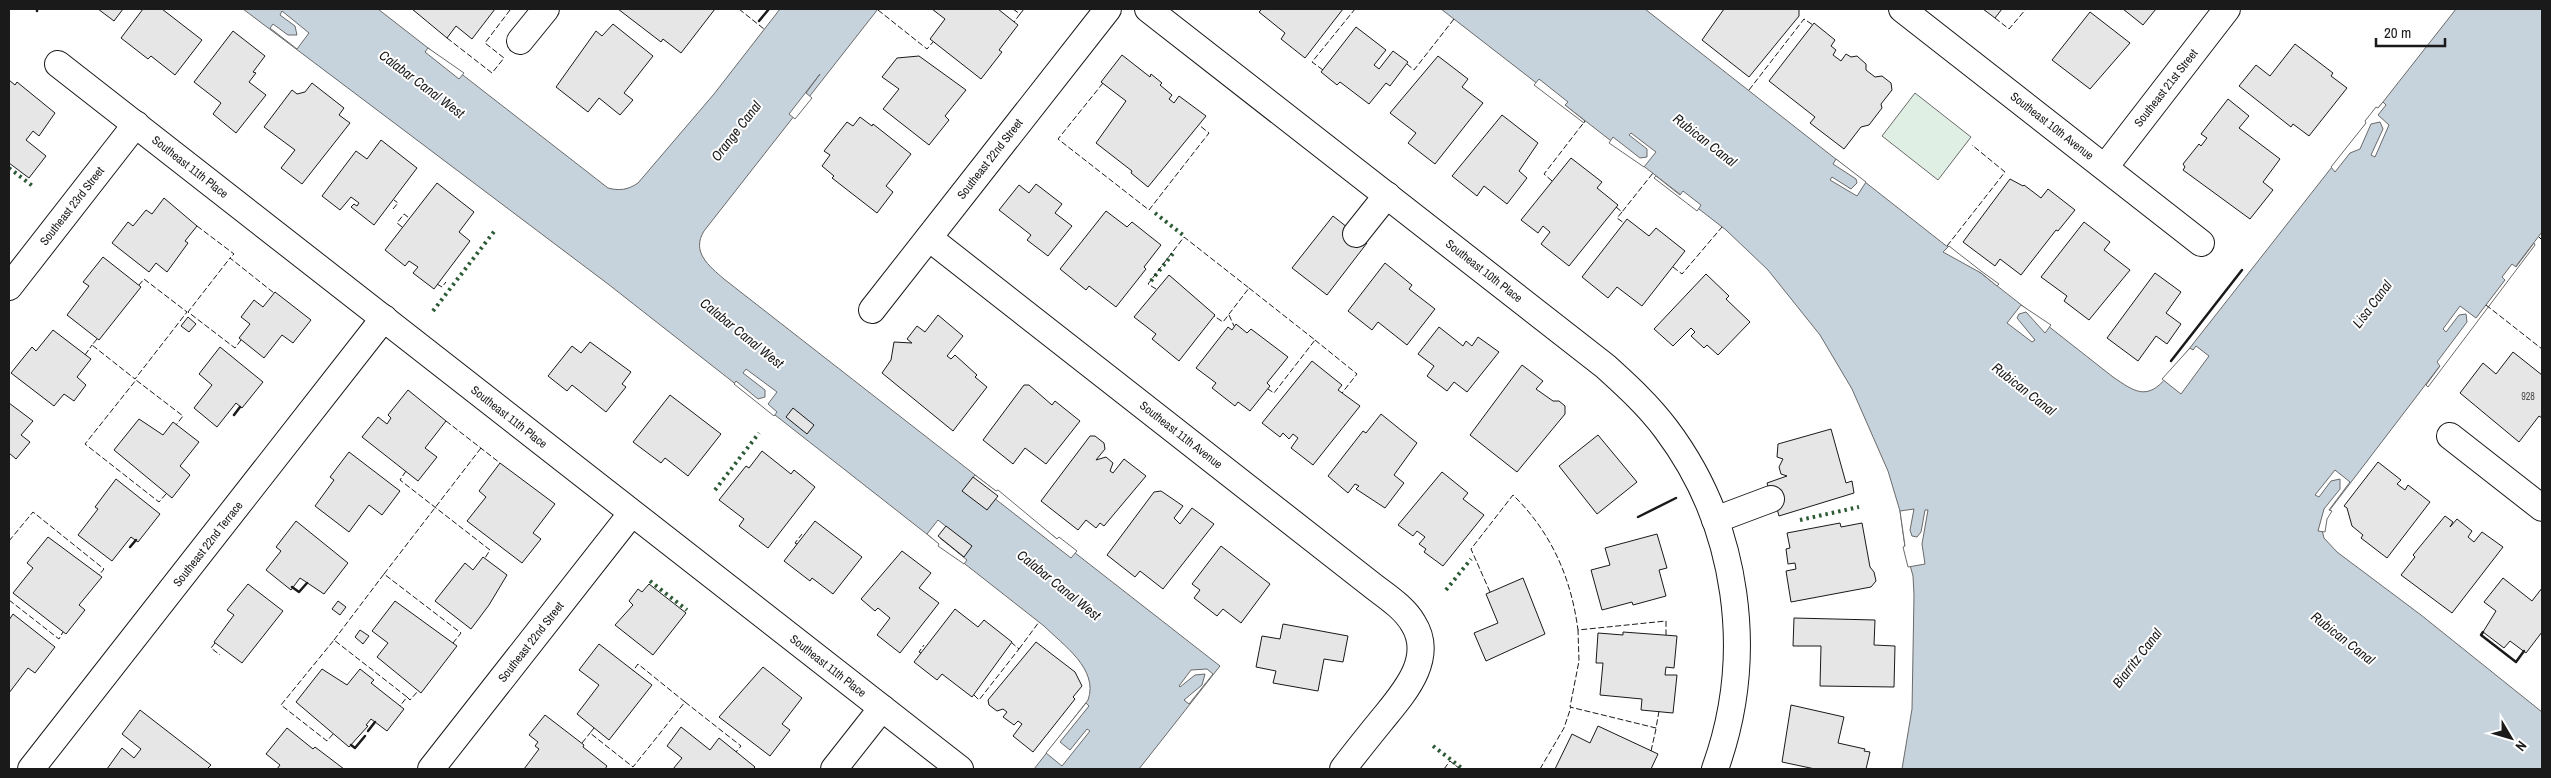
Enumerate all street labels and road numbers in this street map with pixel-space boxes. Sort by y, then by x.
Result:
street label: Southeast 21st Street [2131,46,2202,130]
street label: Southeast 10th Avenue [2007,88,2097,164]
street label: Southeast 22nd Street [954,115,1027,203]
street label: Southeast 11th Place [148,132,232,202]
street label: Southeast 23rd Street [36,163,108,249]
street label: Southeast 10th Place [1442,236,1526,306]
street label: Southeast 11th Place [467,382,551,452]
street label: Southeast 11th Avenue [1136,398,1226,472]
street label: Southeast 22nd Terrace [170,498,246,590]
street label: Southeast 22nd Street [495,598,568,686]
street label: Southeast 11th Place [786,631,870,701]

